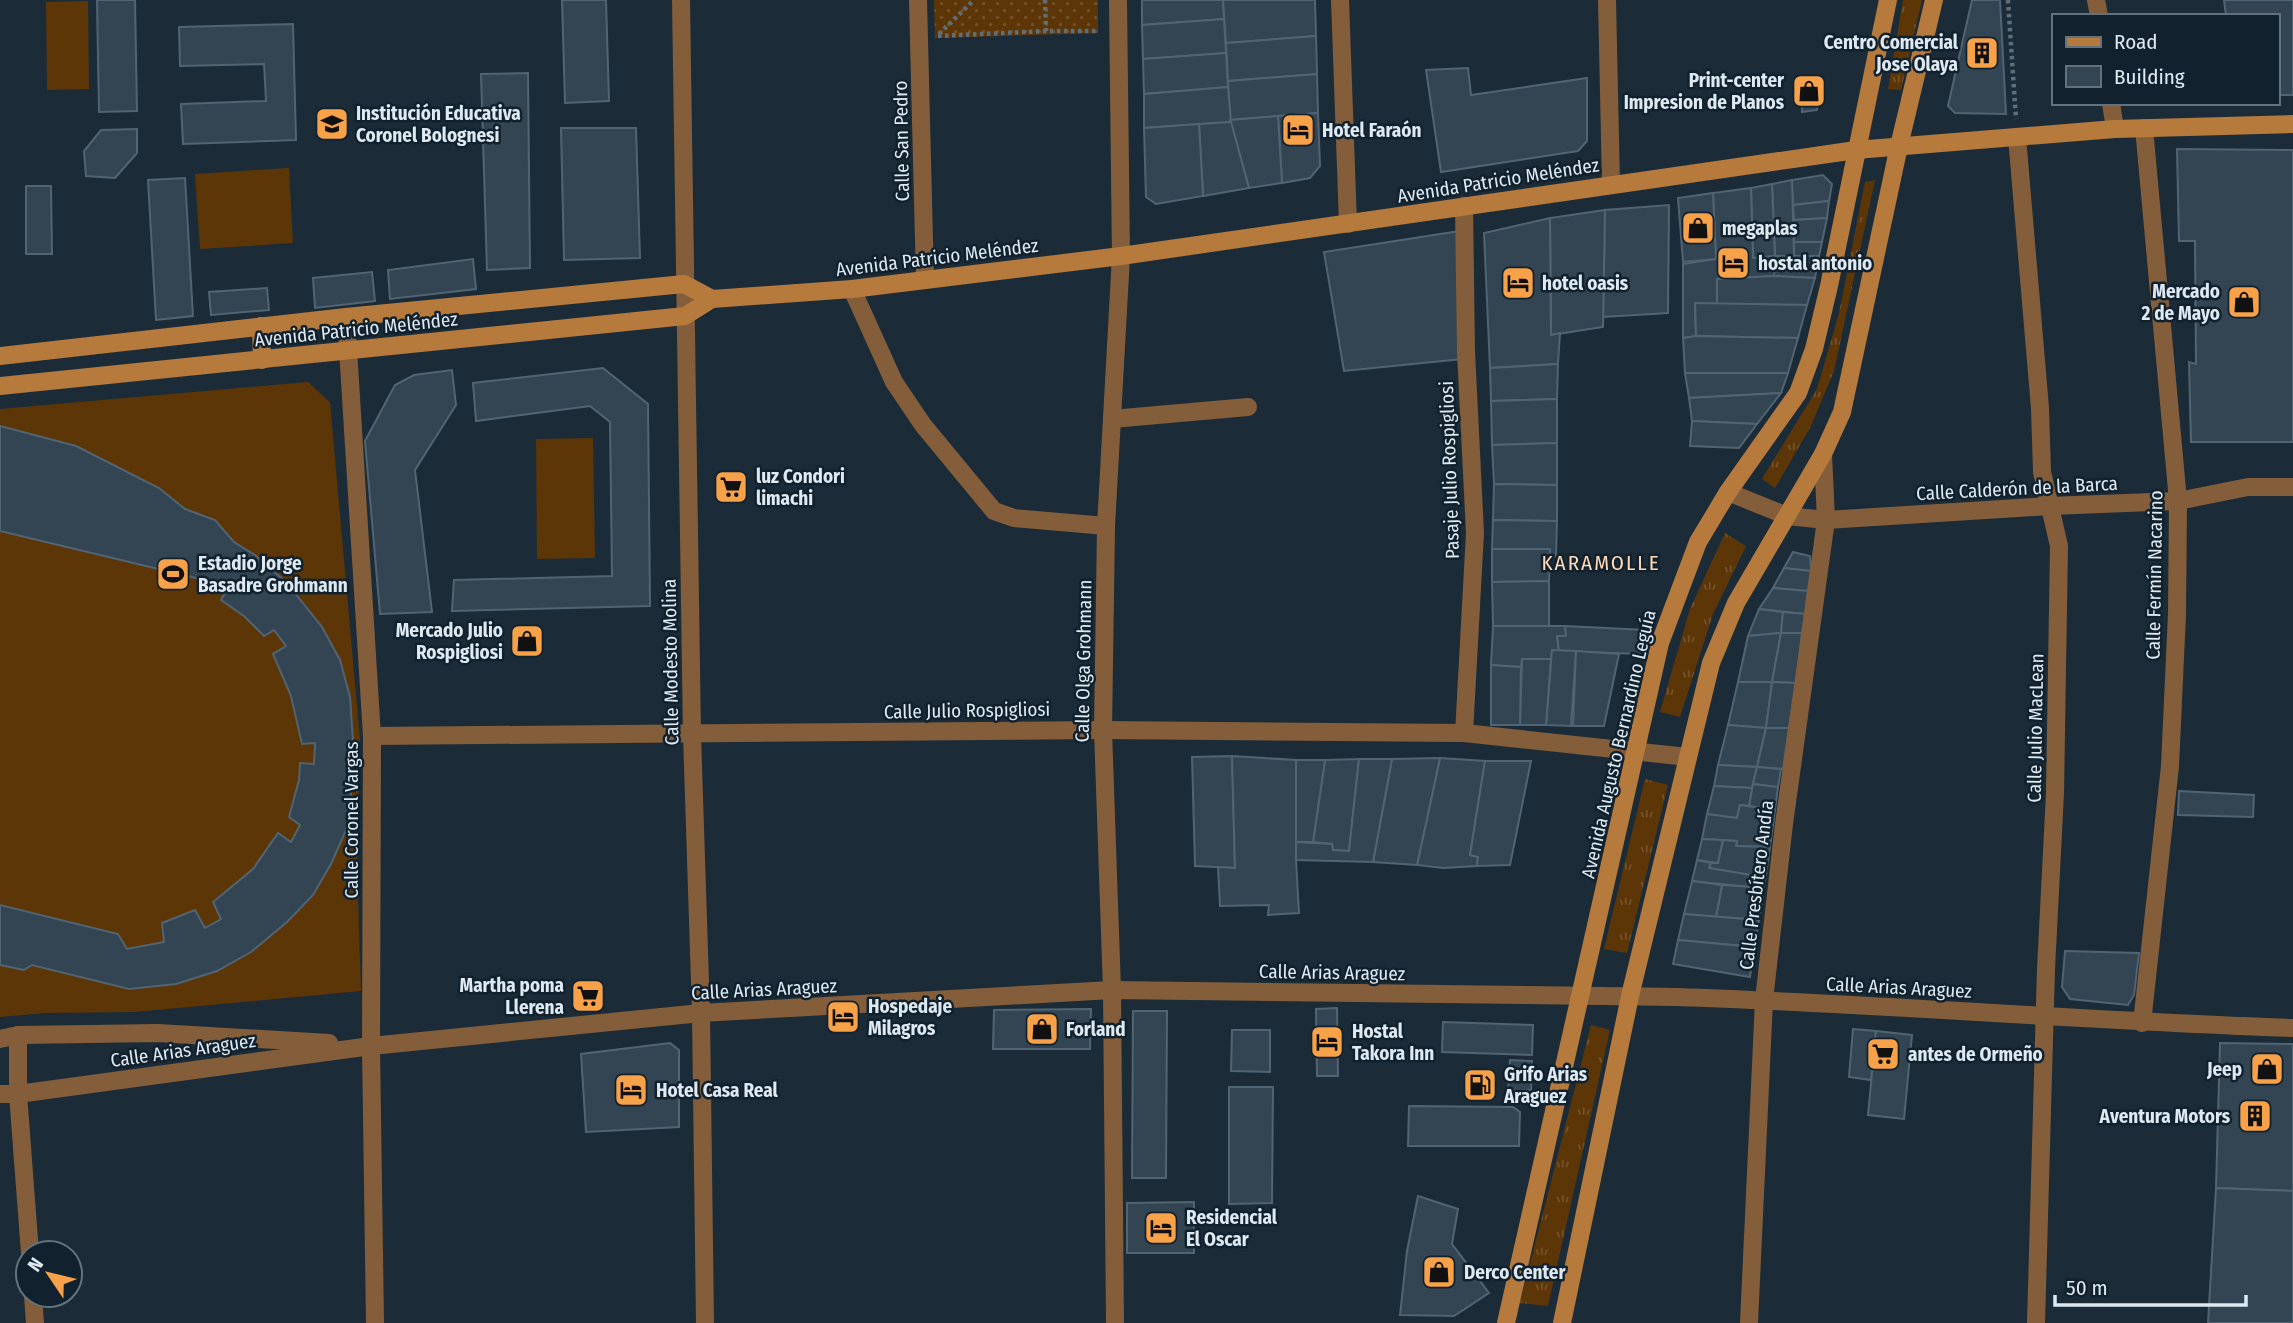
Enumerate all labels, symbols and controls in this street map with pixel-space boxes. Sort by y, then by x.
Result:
legend [2052,14,2279,105]
text: Road [2114,29,2158,55]
place label: Centro Comercial Jose Olaya [1824,31,1959,76]
building icon: Centro Comercial Jose Olaya [1963,34,2001,72]
text: Building [2114,64,2185,90]
place label: Print-center Impresion de Planos [1624,69,1785,114]
shop icon: Print-center Impresion de Planos [1790,72,1828,110]
street label: Calle San Pedro [889,80,914,201]
place label: Institución Educativa Coronel Bolognesi [356,102,521,147]
school or university icon: Institución Educativa Coronel Bolognesi [313,105,351,143]
hotel icon: Hotel Faraón [1279,111,1317,149]
place label: Hotel Faraón [1322,119,1421,142]
street label: Avenida Patricio Meléndez [1396,153,1601,208]
shop icon: megaplas [1679,209,1717,247]
place label: megaplas [1722,217,1798,240]
street label: Avenida Patricio Meléndez [834,234,1040,281]
hotel icon: hostal antonio [1714,244,1752,282]
place label: hostal antonio [1758,252,1872,275]
hotel icon: hotel oasis [1499,264,1537,302]
place label: hotel oasis [1542,272,1629,295]
place label: Mercado 2 de Mayo [2140,280,2220,325]
shop icon: Mercado 2 de Mayo [2225,283,2263,321]
street label: Avenida Patricio Meléndez [253,307,459,352]
street label: Pasaje Julio Rospigliosi [1435,381,1464,559]
place label: luz Condori limachi [756,465,845,510]
supermarket icon: luz Condori limachi [712,468,750,506]
street label: Calle Calderón de la Barca [1916,472,2118,505]
street label: Calle Fermín Nacarino [2142,490,2167,660]
district label: KARAMOLLE [1541,550,1661,576]
place label: Estadio Jorge Basadre Grohmann [198,552,348,597]
sports icon: Estadio Jorge Basadre Grohmann [154,555,192,593]
street label: Calle Modesto Molina [658,579,683,745]
street label: Calle Olga Grohmann [1071,580,1096,743]
street label: Avenida Augusto Bernardino Leguía [1576,608,1661,881]
place label: Mercado Julio Rospigliosi [396,619,503,664]
shop icon: Mercado Julio Rospigliosi [508,622,546,660]
street label: Calle Julio MacLean [2023,653,2048,803]
street label: Calle Julio Rospigliosi [884,698,1050,723]
street label: Calle Coronel Vargas [340,741,363,899]
street label: Calle Presbítero Andía [1735,799,1778,971]
street label: Calle Arias Araguez [1259,960,1406,985]
street label: Calle Arias Araguez [1825,972,1973,1003]
place label: Martha poma Llerena [459,974,564,1019]
street label: Calle Arias Araguez [690,974,838,1005]
supermarket icon: Martha poma Llerena [569,977,607,1015]
place label: Hospedaje Milagros [868,995,952,1040]
hotel icon: Hospedaje Milagros [824,998,862,1036]
shop icon: Forland [1023,1010,1061,1048]
place label: Forland [1066,1018,1126,1041]
place label: Hostal Takora Inn [1352,1020,1434,1065]
hotel icon: Hostal Takora Inn [1308,1023,1346,1061]
street label: Calle Arias Araguez [109,1029,258,1072]
supermarket icon: antes de Ormeño [1864,1035,1902,1073]
place label: antes de Ormeño [1908,1043,2043,1066]
shop icon: Jeep [2248,1050,2286,1088]
place label: Jeep [2206,1058,2242,1081]
place label: Grifo Arias Araguez [1503,1063,1588,1108]
fuel station icon: Grifo Arias Araguez [1461,1066,1499,1104]
hotel icon: Hotel Casa Real [612,1071,650,1109]
place label: Hotel Casa Real [656,1079,779,1102]
building icon: Aventura Motors [2236,1097,2274,1135]
place label: Aventura Motors [2099,1105,2231,1128]
place label: Residencial El Oscar [1186,1206,1278,1251]
hotel icon: Residencial El Oscar [1142,1209,1180,1247]
north arrow [14,1239,84,1309]
text: N [23,1253,48,1276]
shop icon: Derco Center [1420,1253,1458,1291]
place label: Derco Center [1464,1261,1567,1284]
scale bar [2055,1264,2246,1308]
text: 50 m [2066,1275,2108,1301]

